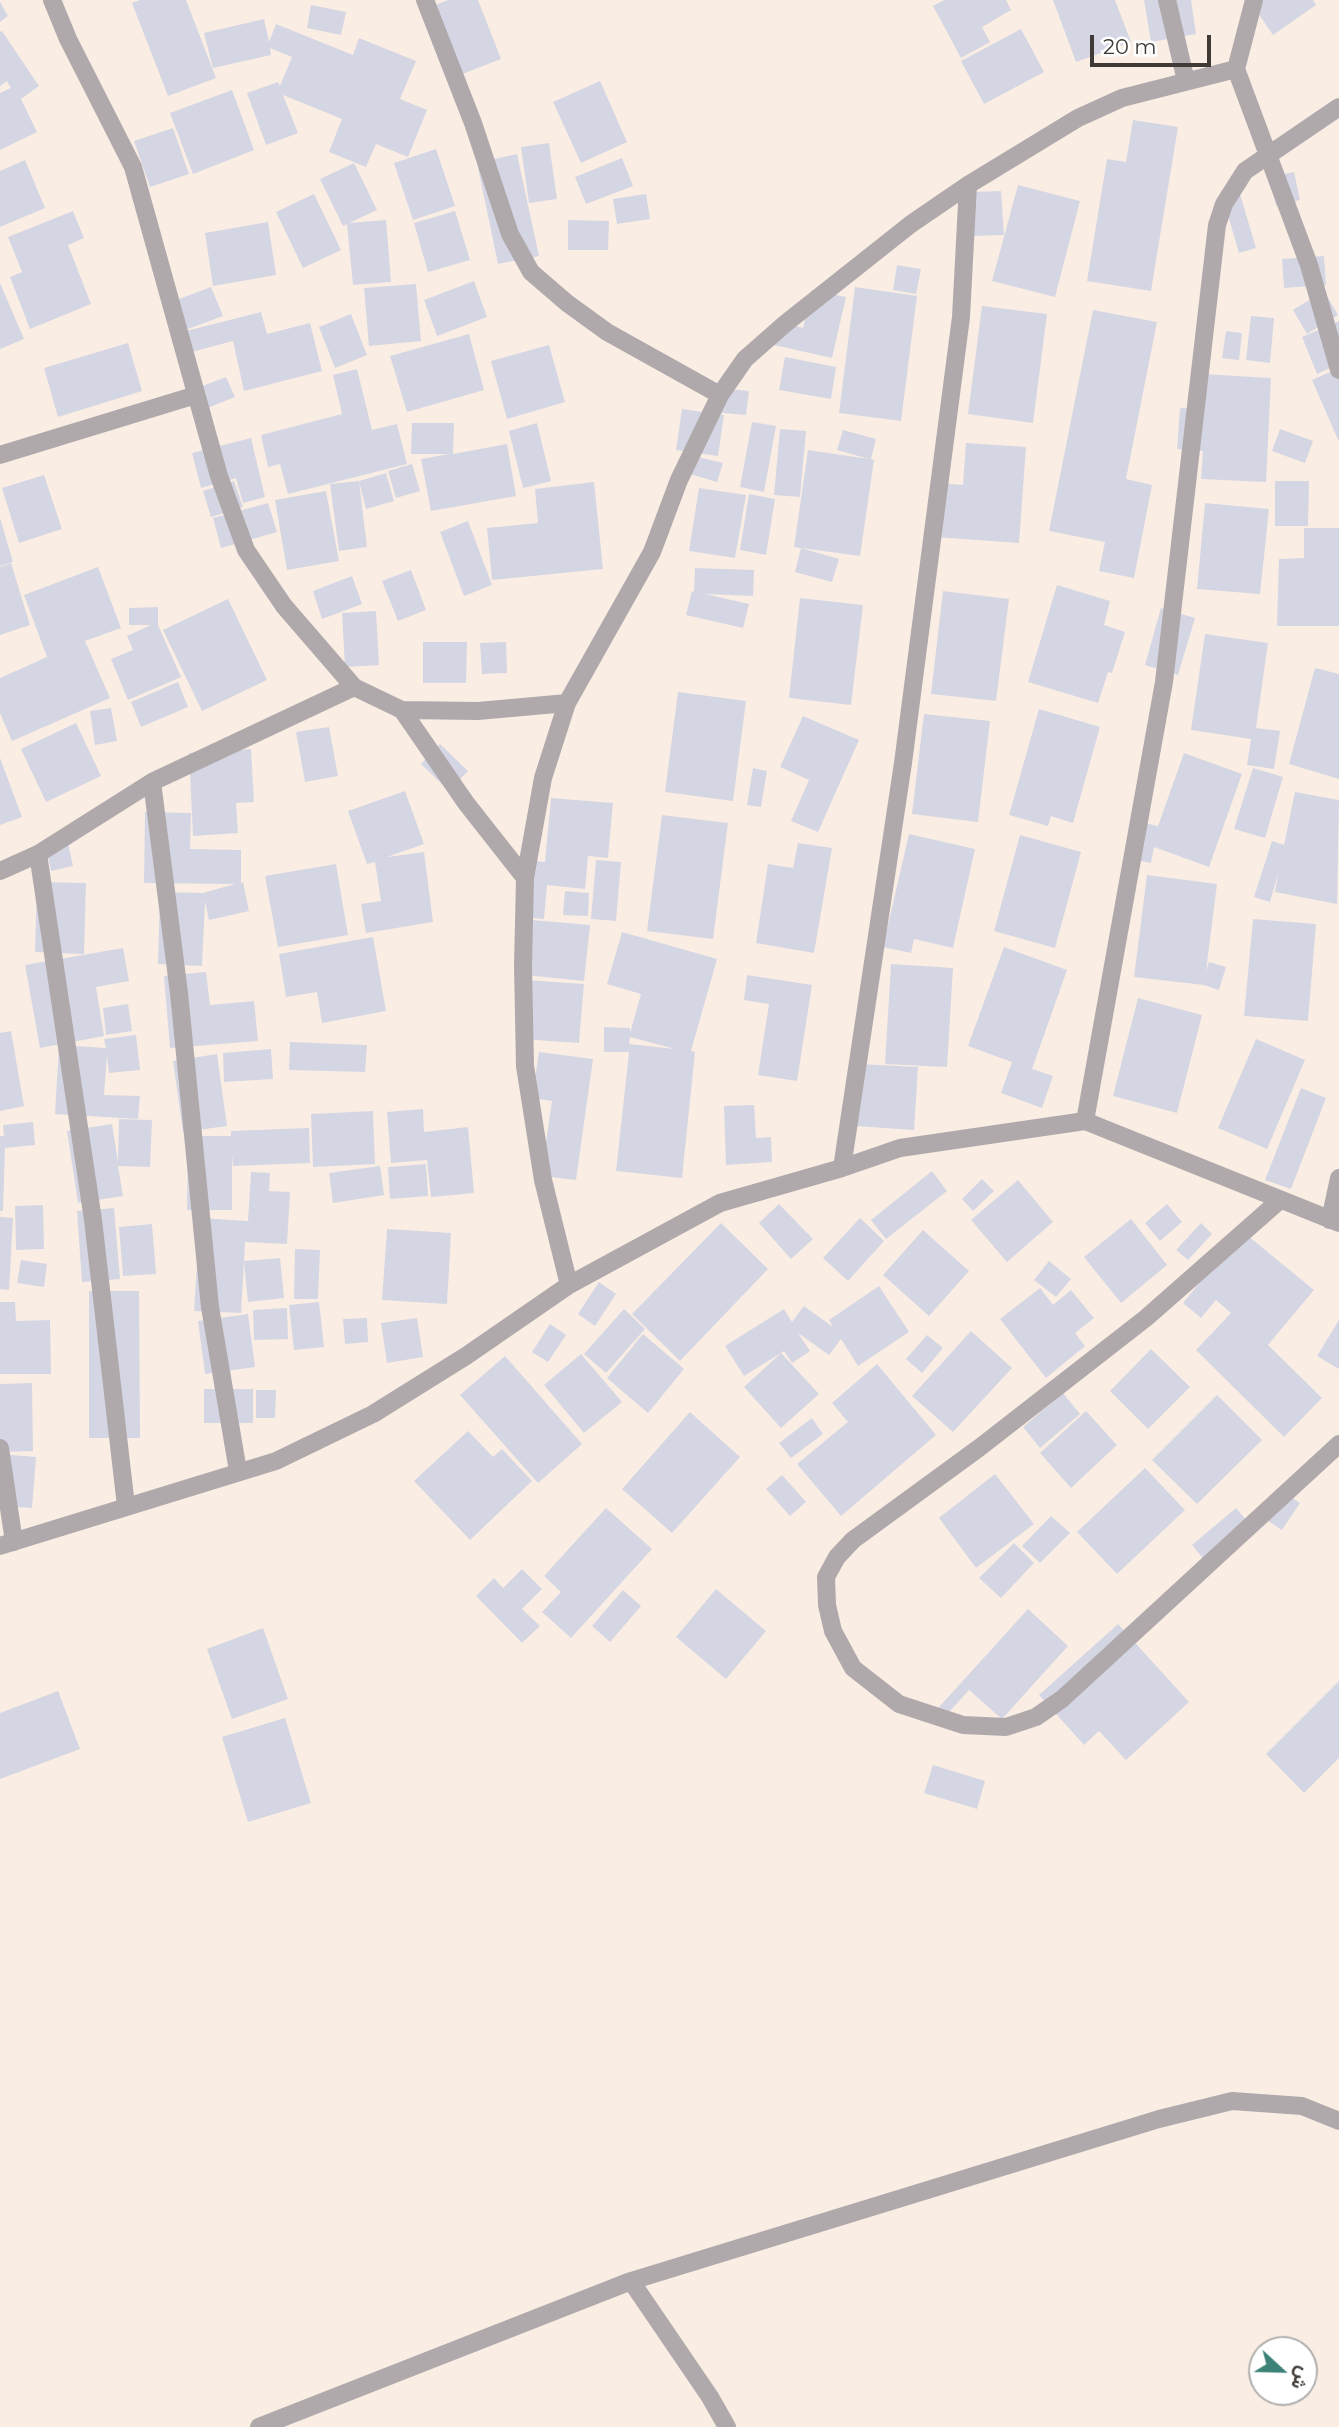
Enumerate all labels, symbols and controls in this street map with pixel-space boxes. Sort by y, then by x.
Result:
scale bar [1094,21,1215,65]
text: 20 m [1103,34,1157,59]
north arrow [1248,2336,1318,2406]
text: ش [1286,2363,1316,2393]

